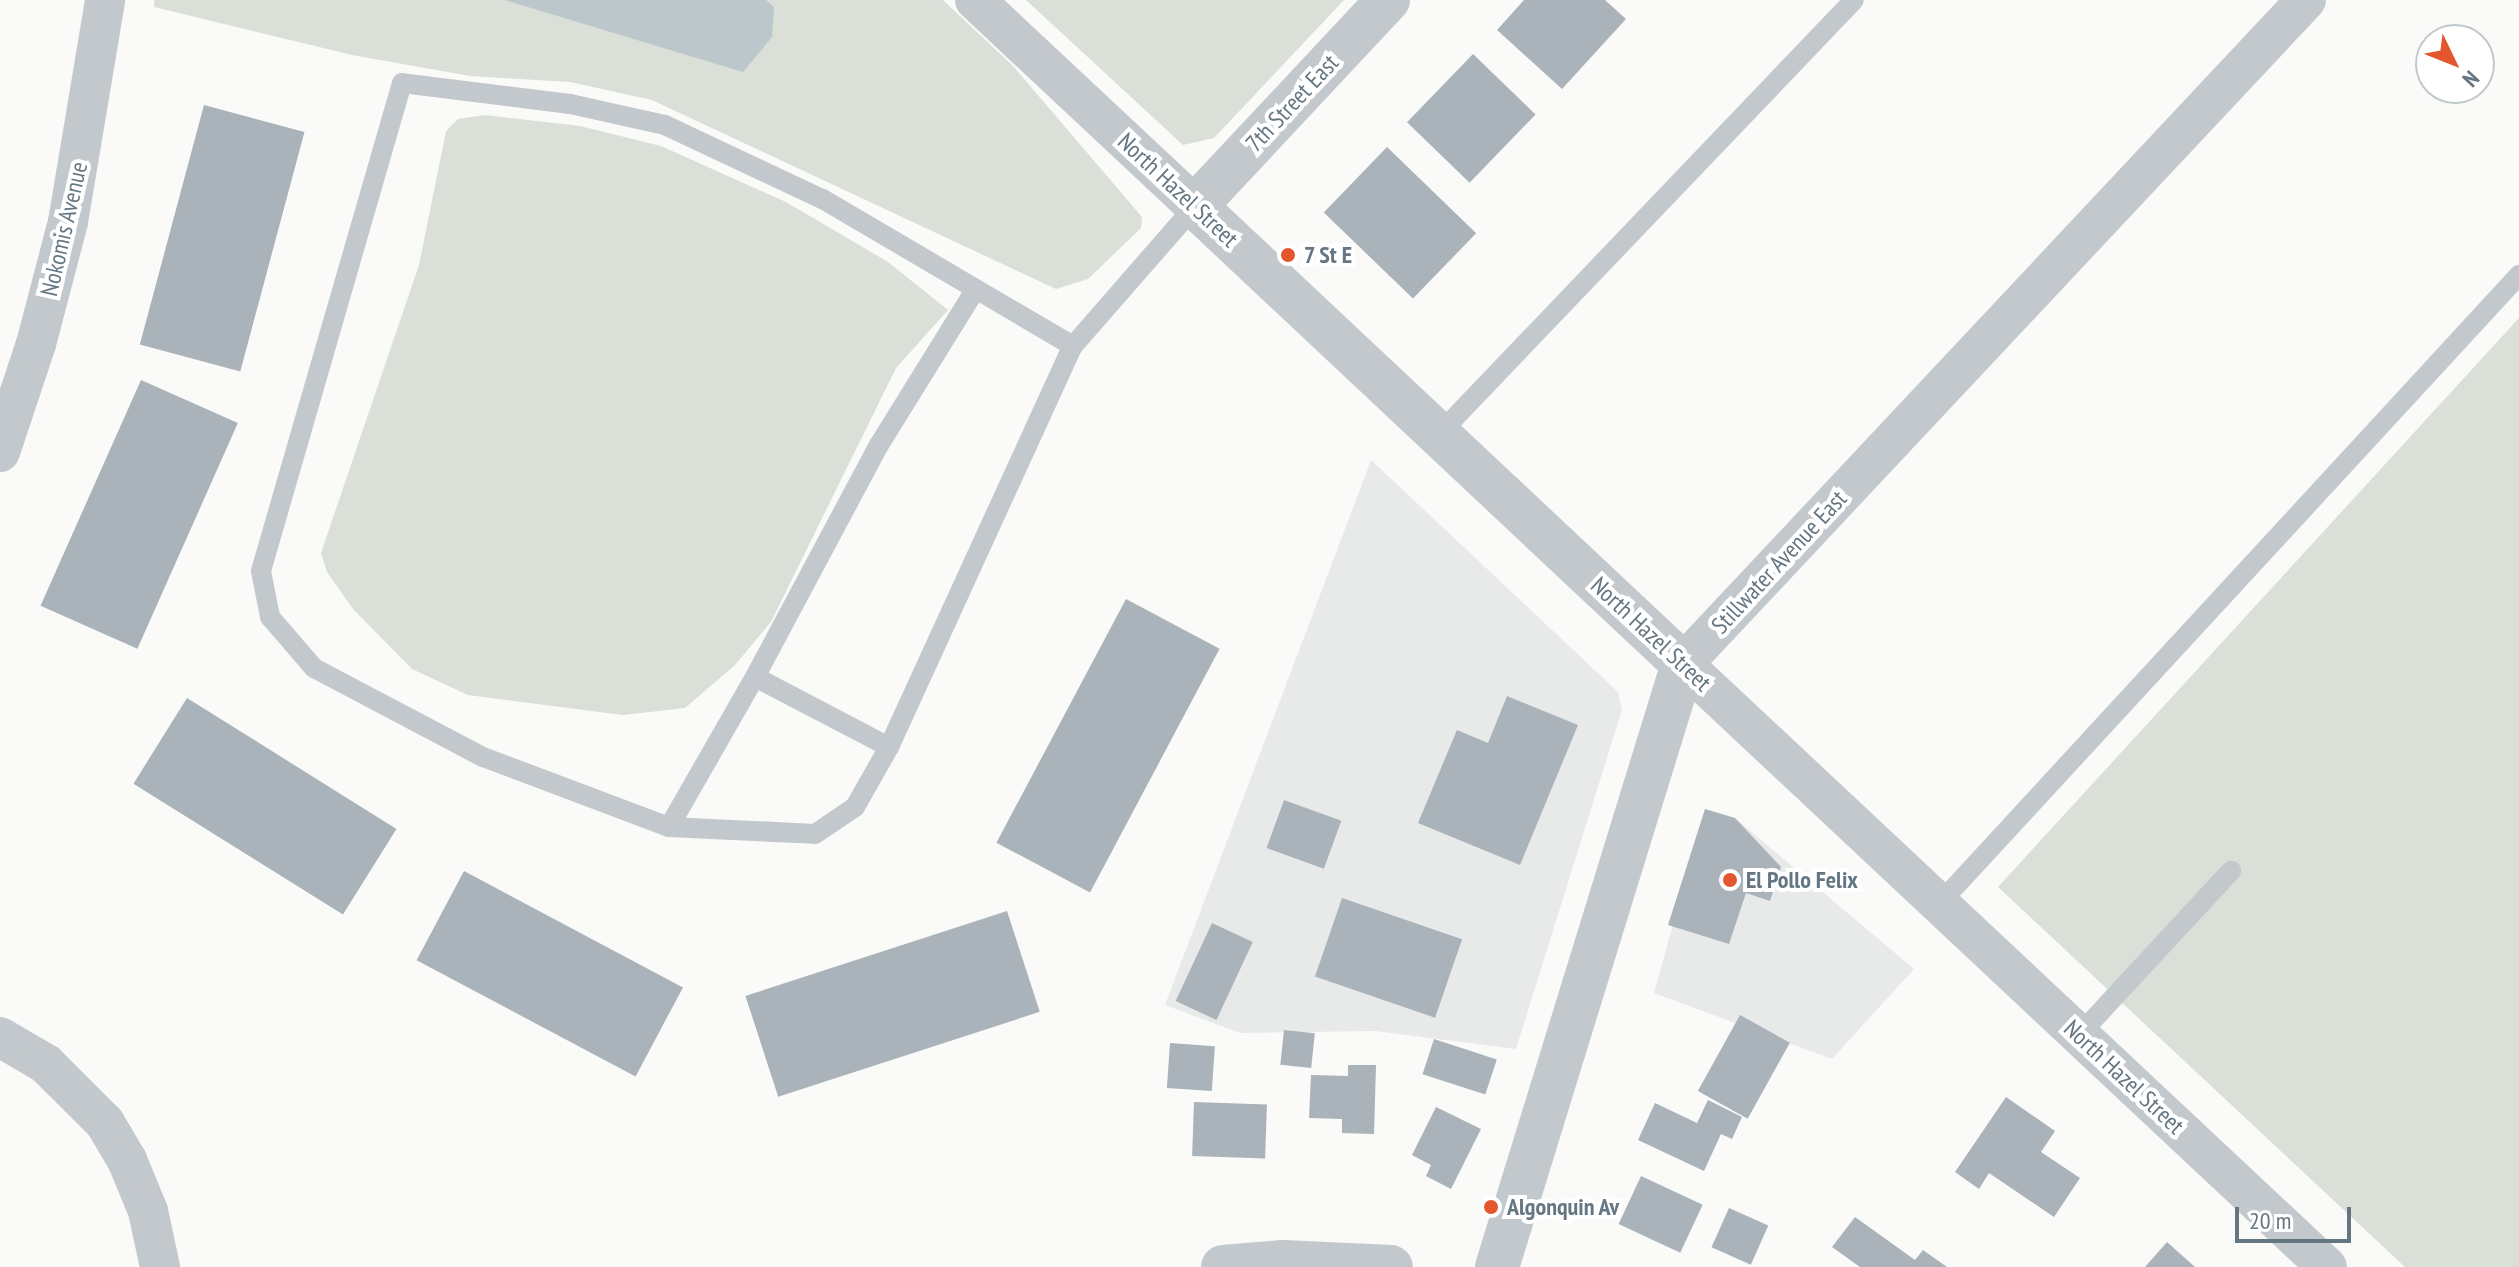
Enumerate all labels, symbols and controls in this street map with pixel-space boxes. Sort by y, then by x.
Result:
north arrow [2415,24,2495,104]
street label: 7th Street East [1240,48,1344,158]
text: N [2457,65,2485,93]
street label: North Hazel Street [1112,127,1244,253]
street label: Nokomis Avenue [35,159,93,299]
place label: 7 St E [1304,241,1353,269]
marker: 7 St E [1279,246,1297,264]
street label: Stillwater Avenue East [1705,484,1853,640]
street label: North Hazel Street [1585,571,1717,697]
place label: El Pollo Felix [1746,866,1858,894]
marker: El Pollo Felix [1721,871,1739,889]
street label: North Hazel Street [2058,1014,2190,1140]
scale bar [2239,1191,2355,1241]
place label: Algonquin Av [1507,1193,1620,1221]
marker: Algonquin Av [1482,1198,1500,1216]
text: 20 m [2249,1205,2291,1236]

